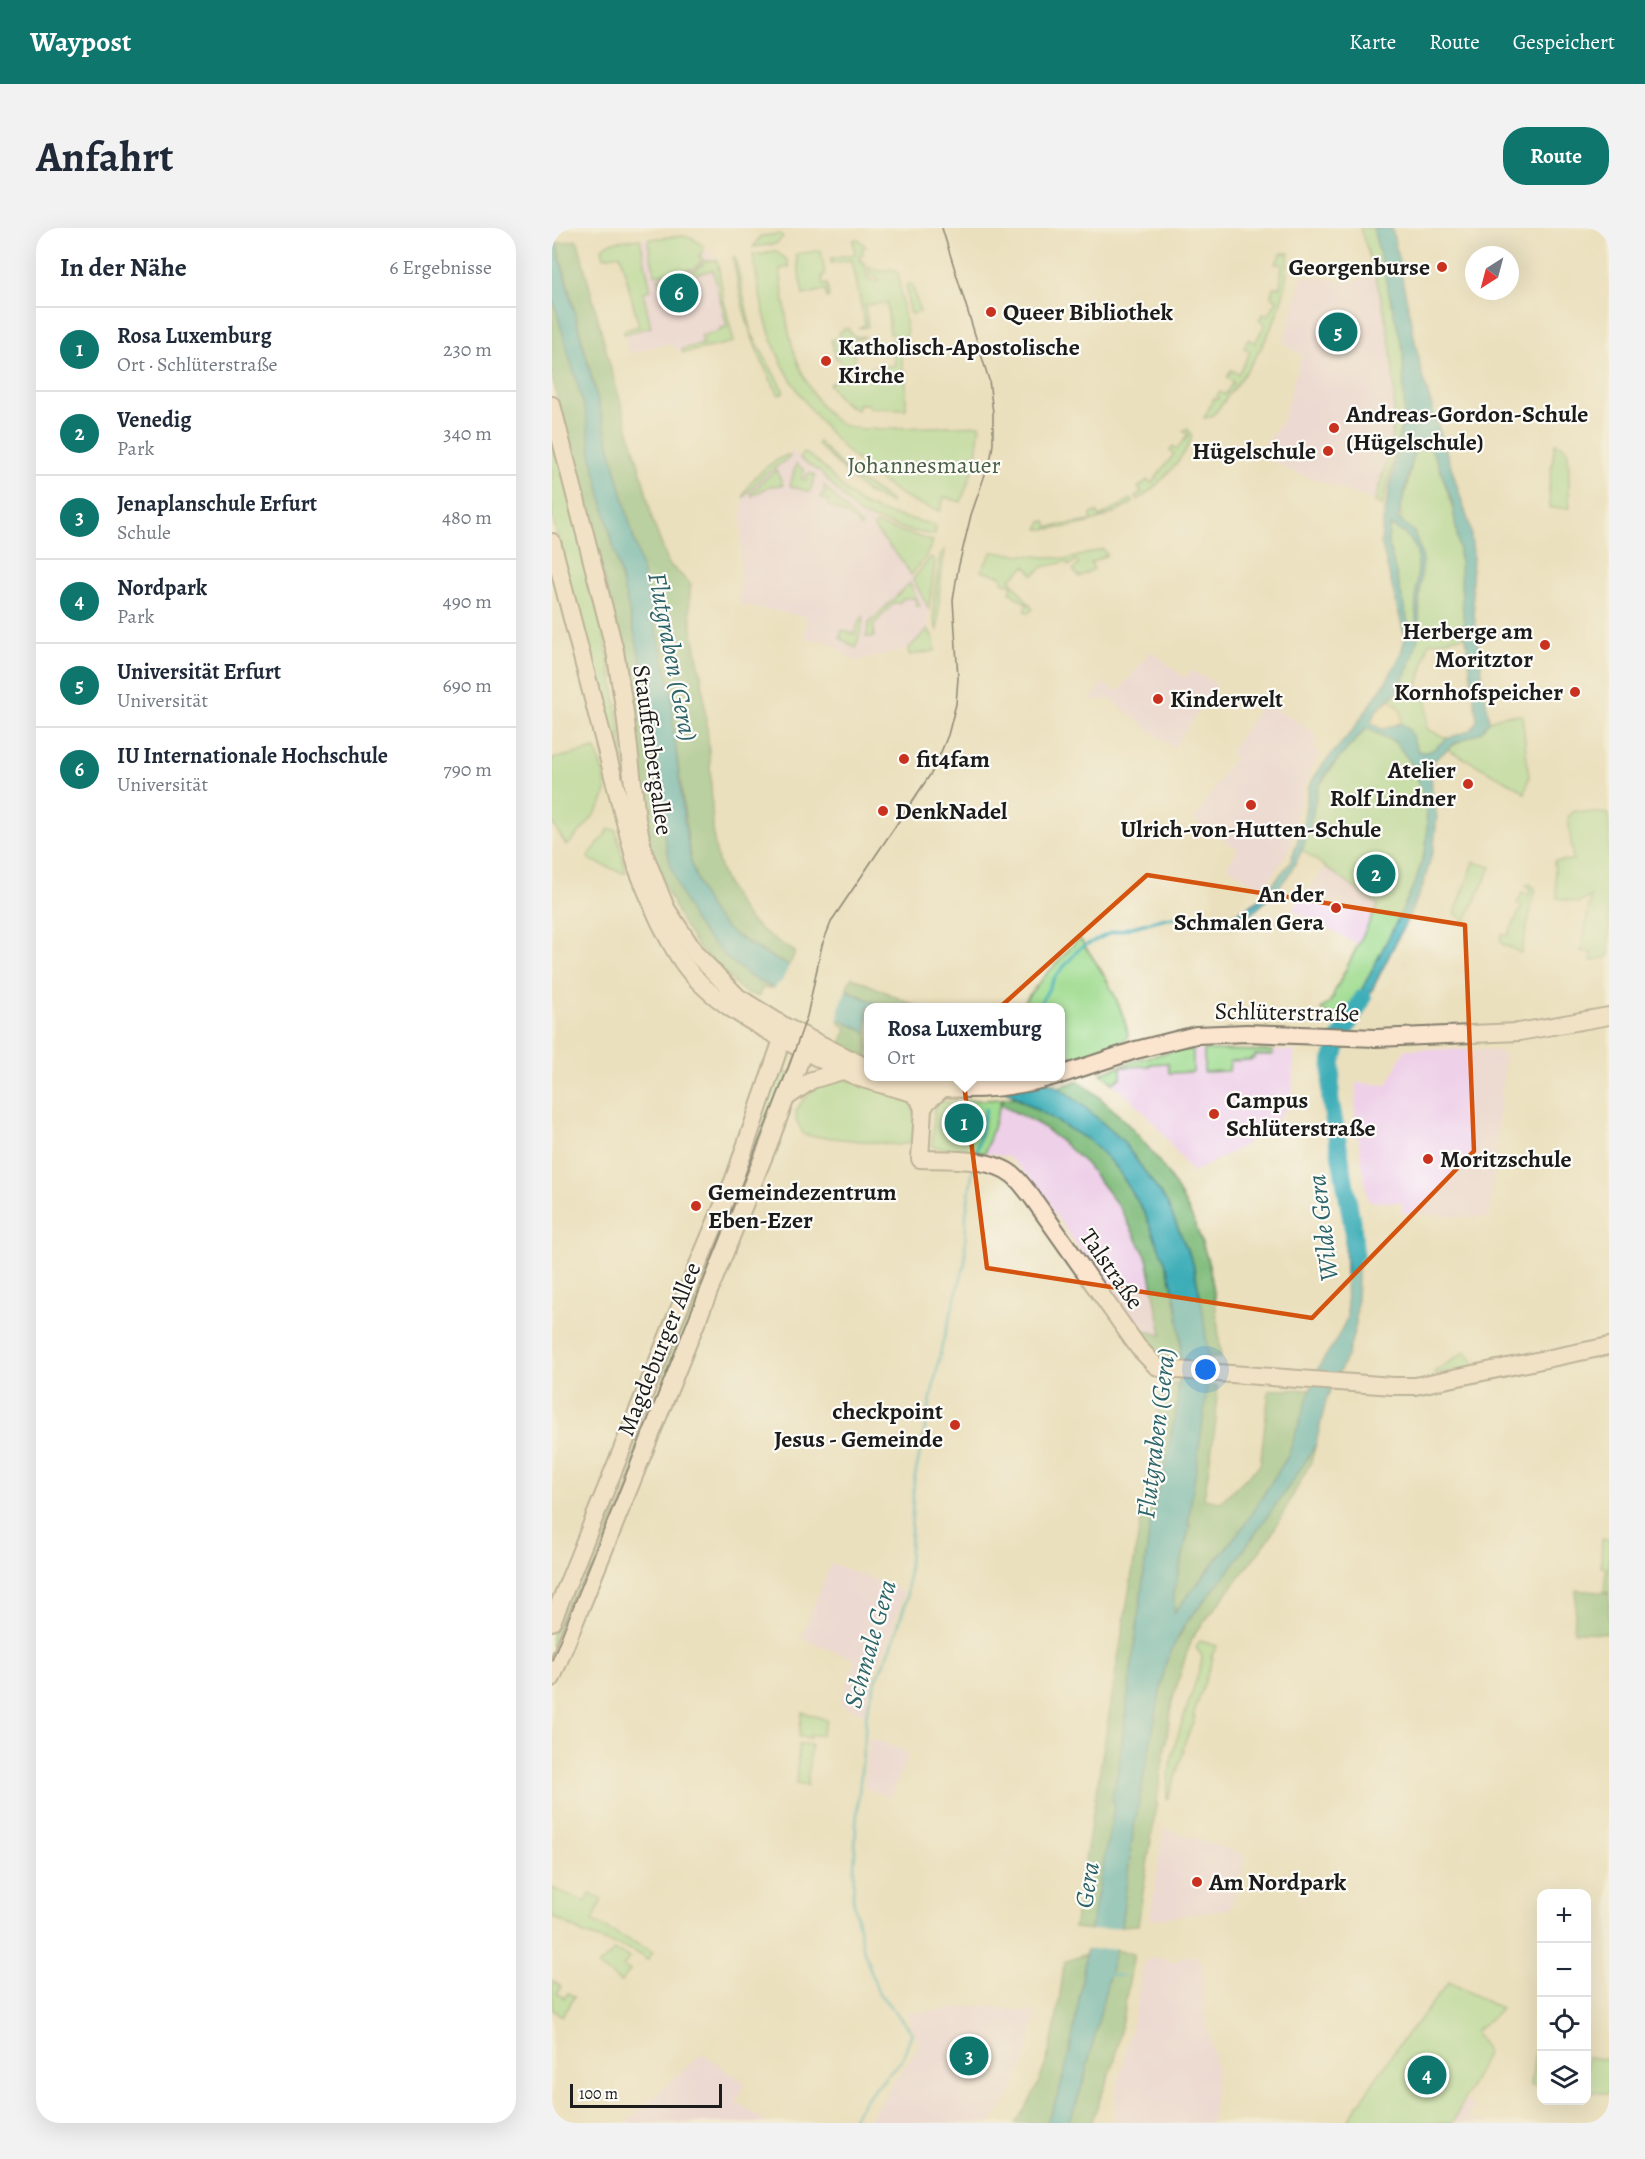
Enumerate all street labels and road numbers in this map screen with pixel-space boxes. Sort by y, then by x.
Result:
street label: Stauffenbergallee [625,663,681,837]
street label: Schlüterstraße [1214,995,1360,1029]
street label: Talstraße [1073,1222,1151,1316]
street label: Magdeburger Allee [610,1257,708,1441]

